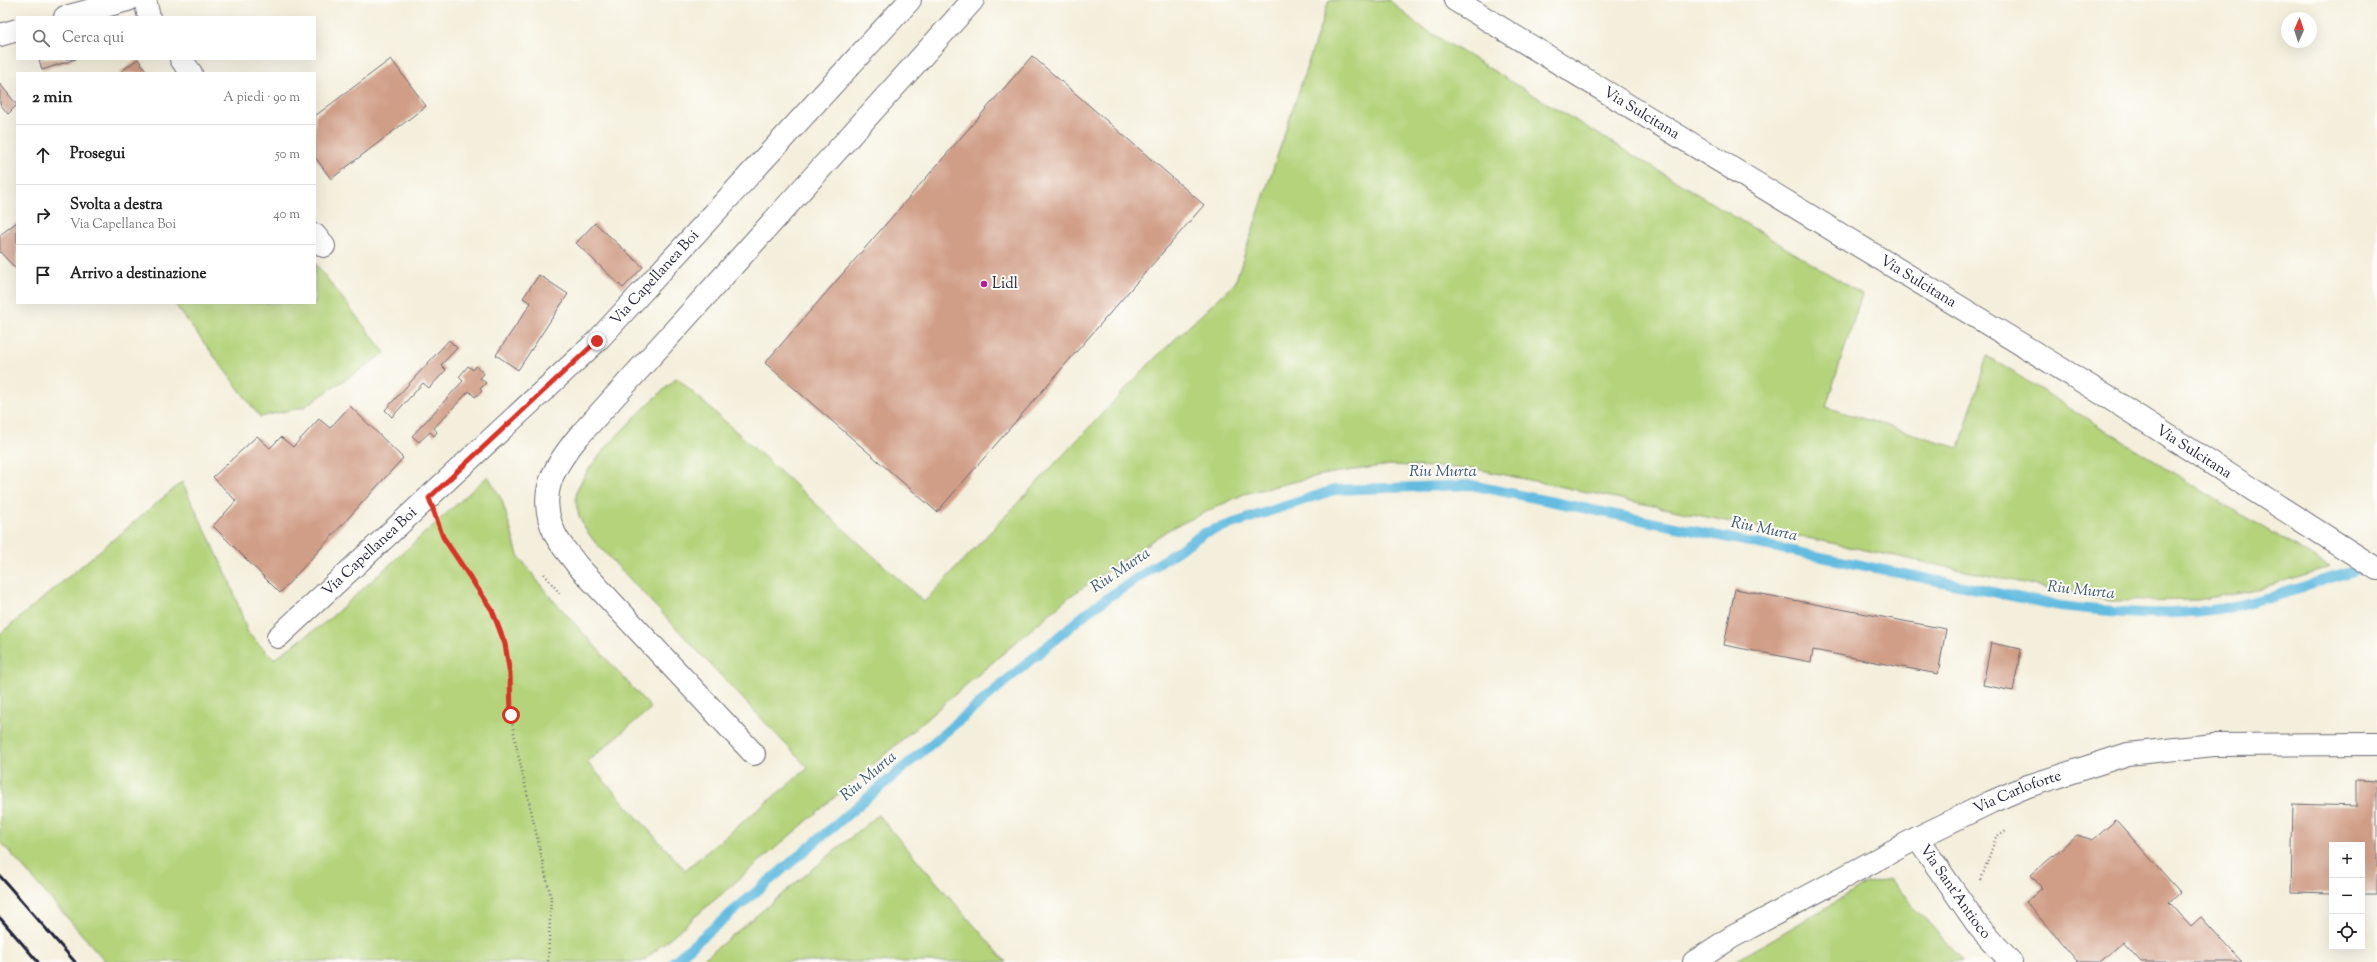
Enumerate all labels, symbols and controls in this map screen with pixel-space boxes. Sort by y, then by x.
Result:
north arrow [2281,12,2317,48]
search box [16,16,316,60]
icon: search [30,27,52,49]
text: Cerca qui [62,28,124,49]
street label: Via Sulcitana [1599,82,1684,145]
text: 2 min [32,86,73,110]
text: A piedi · 90 m [223,89,300,107]
icon: ahead [32,144,54,166]
text: Prosegui [70,144,125,165]
text: 50 m [275,146,300,164]
text: Svolta a destra [70,195,163,216]
icon: right [32,204,54,226]
text: 40 m [273,206,300,224]
text: Via Capellanea Boi [70,216,176,234]
street label: Via Capellanea Boi [606,226,704,330]
street label: Via Sulcitana [1876,250,1960,313]
icon: arrive [32,264,54,286]
text: Arrivo a destinazione [70,264,206,285]
place label: Lidl [992,274,1018,295]
marker: Lidl [979,279,989,289]
route end [588,332,606,350]
street label: Via Sulcitana [2152,420,2236,484]
water label: Riu Murta [1409,461,1477,484]
street label: Via Capellanea Boi [318,503,422,601]
water label: Riu Murta [1729,512,1799,548]
water label: Riu Murta [1087,543,1155,599]
water label: Riu Murta [2046,576,2116,606]
route start [502,706,520,724]
water label: Riu Murta [836,747,902,807]
street label: Via Carloforte [1970,765,2064,819]
street label: Via Sant'Antioco [1914,841,1996,944]
map controls [2329,842,2365,950]
button: + [2329,842,2365,878]
button: − [2329,878,2365,914]
button: locate [2329,914,2365,950]

